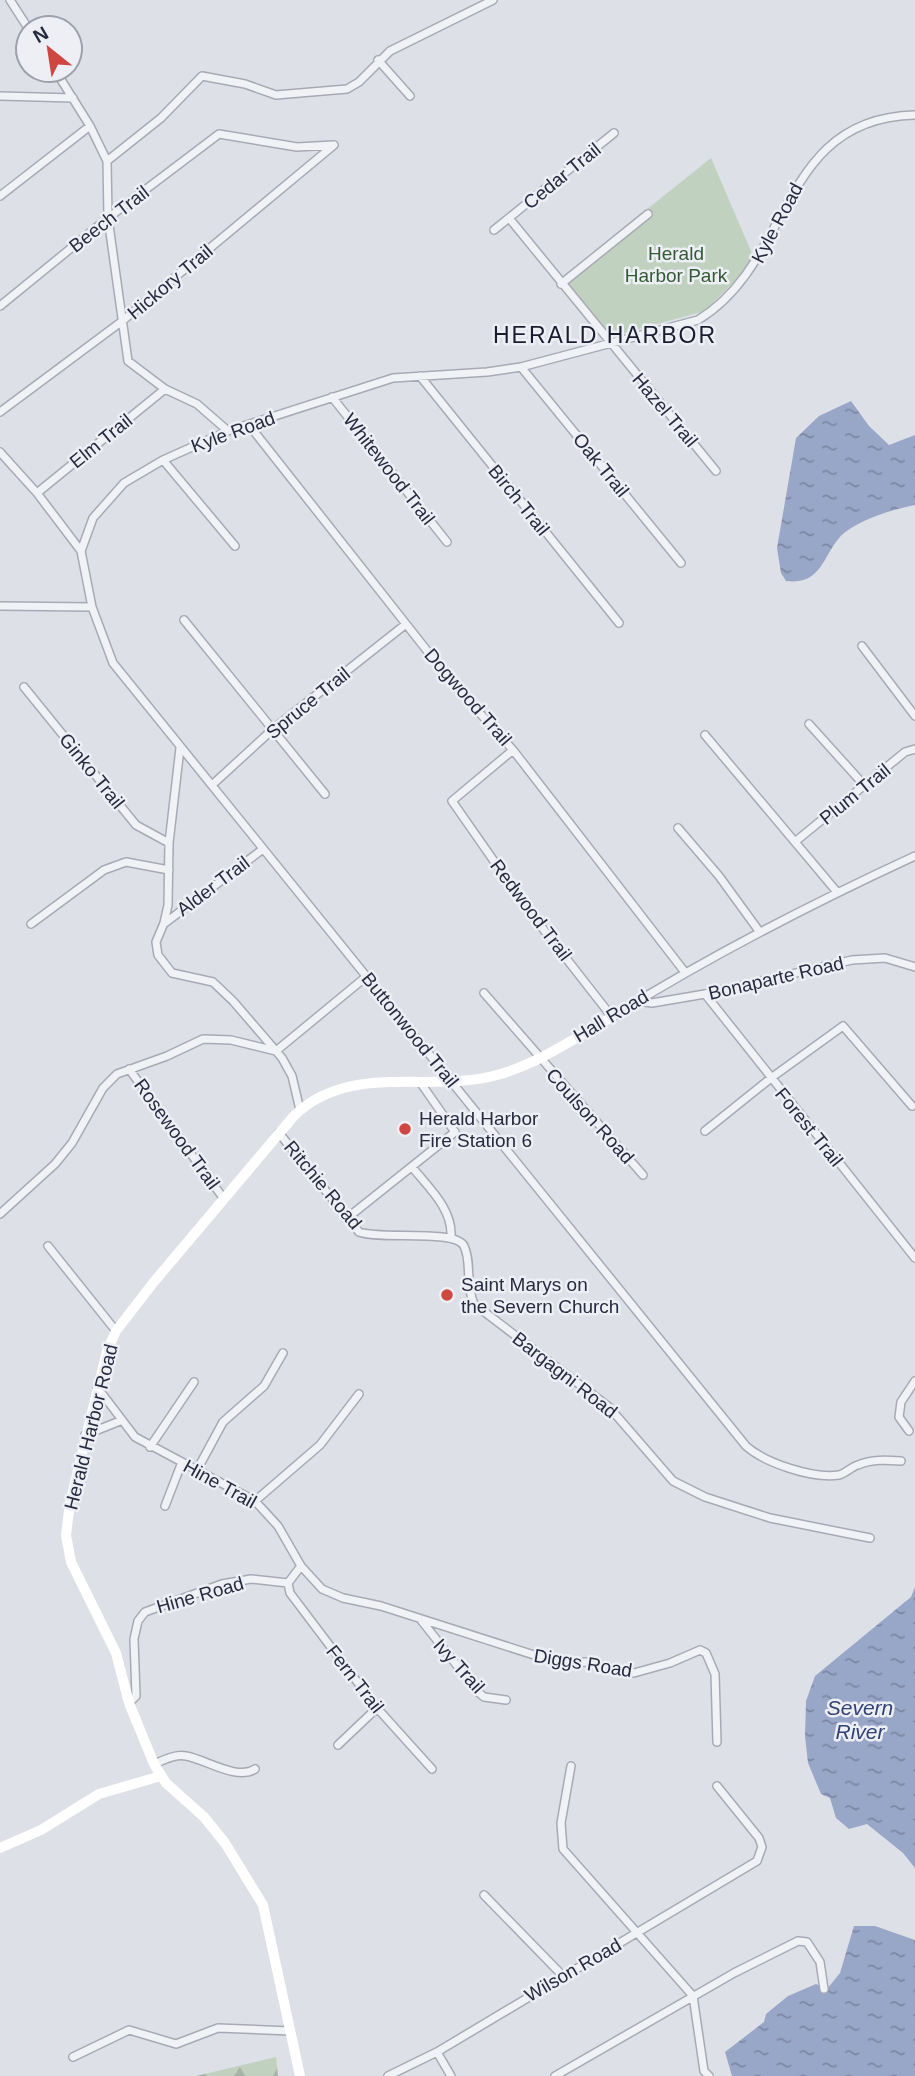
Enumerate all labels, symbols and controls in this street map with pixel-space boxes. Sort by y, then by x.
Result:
north arrow [14,14,84,84]
text: N [30,22,52,47]
street label: Cedar Trail [519,139,605,213]
street label: Kyle Road [747,179,807,267]
street label: Beech Trail [65,181,153,257]
street label: Hickory Trail [123,240,217,324]
park label: Herald Harbor Park [625,243,728,286]
district label: HERALD HARBOR [493,322,717,348]
street label: Hazel Trail [628,369,702,451]
street label: Kyle Road [188,407,278,457]
street label: Whitewood Trail [339,409,439,529]
street label: Elm Trail [66,410,136,472]
street label: Oak Trail [569,429,633,501]
street label: Birch Trail [484,461,554,539]
street label: Dogwood Trail [420,644,516,750]
street label: Spruce Trail [262,663,354,743]
street label: Ginko Trail [55,729,129,813]
street label: Plum Trail [816,759,894,829]
street label: Alder Trail [173,852,253,920]
street label: Redwood Trail [486,855,576,965]
street label: Bonaparte Road [706,952,846,1004]
street label: Buttonwood Trail [357,968,463,1092]
street label: Hall Road [570,986,652,1046]
street label: Coulson Road [542,1064,638,1168]
street label: Rosewood Trail [130,1075,224,1193]
street label: Forest Trail [771,1083,847,1171]
place label: Herald Harbor Fire Station 6 [419,1108,539,1151]
marker: Herald Harbor Fire Station 6 [397,1121,413,1137]
street label: Ritchie Road [280,1137,366,1233]
place label: Saint Marys on the Severn Church [461,1274,619,1317]
marker: Saint Marys on the Severn Church [439,1287,455,1303]
street label: Bargagni Road [509,1328,621,1422]
street label: Herald Harbor Road [60,1342,122,1512]
street label: Hine Trail [180,1455,260,1513]
street label: Hine Road [154,1573,246,1617]
street label: Ivy Trail [429,1635,489,1697]
street label: Fern Trail [322,1641,388,1717]
street label: Diggs Road [532,1645,634,1681]
water label: Severn River [827,1696,893,1743]
street label: Wilson Road [521,1934,625,2006]

